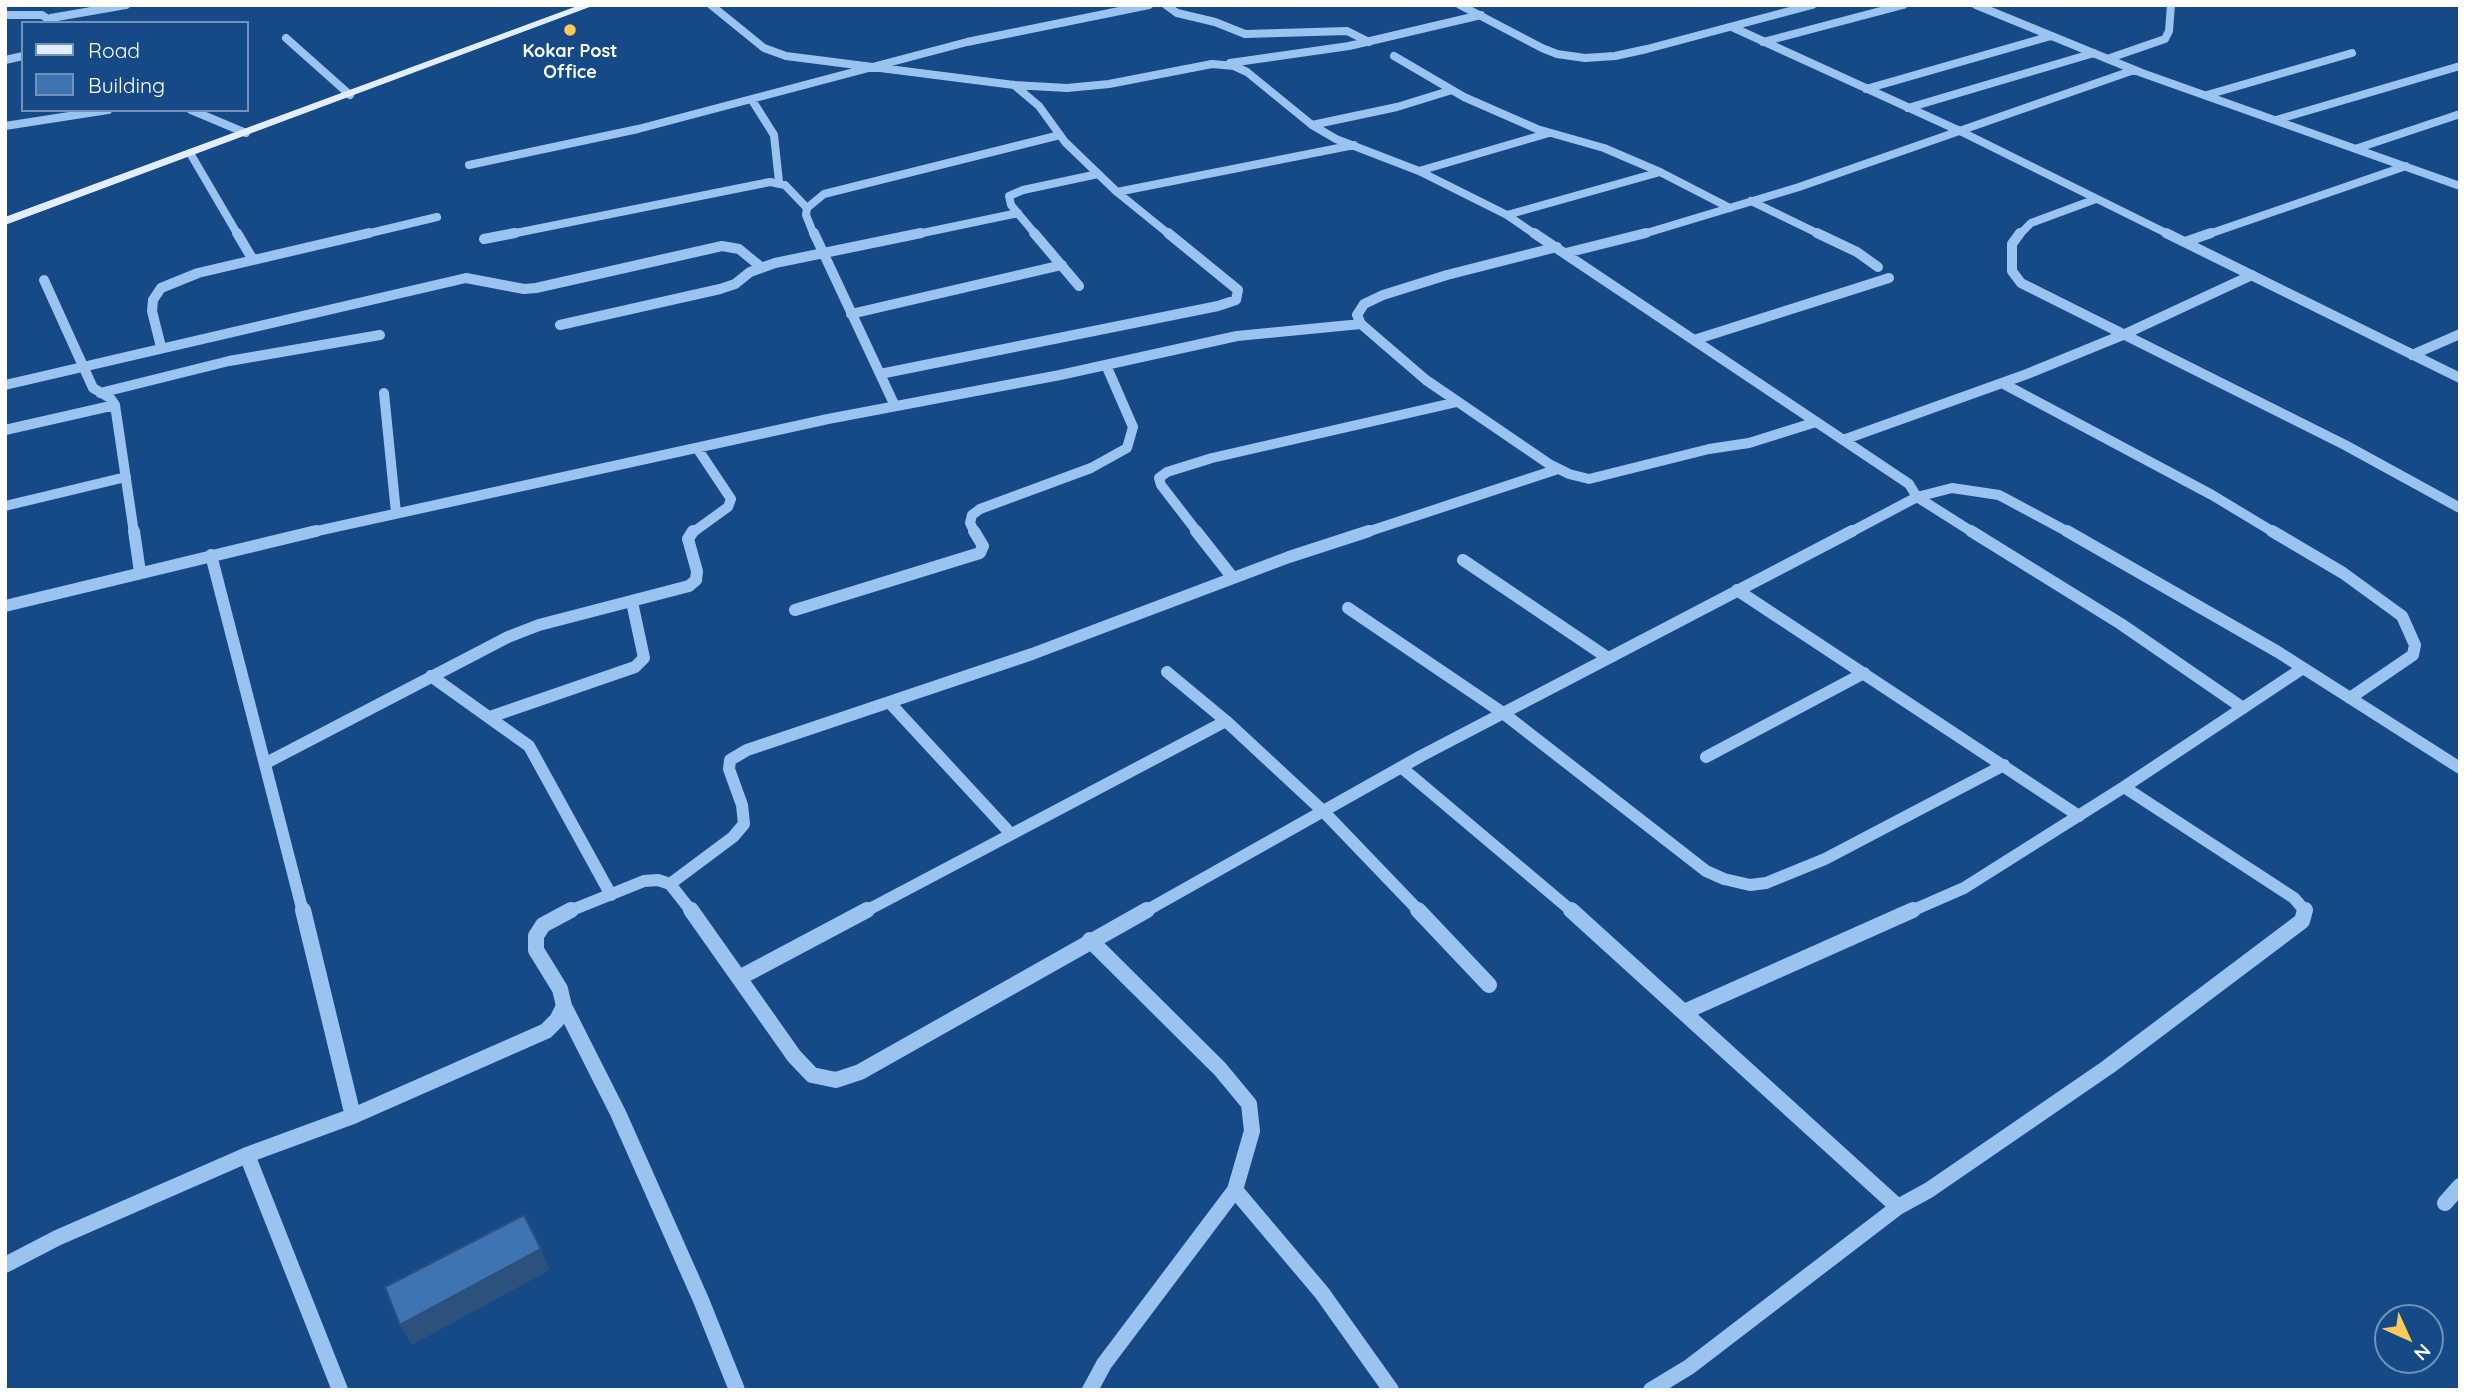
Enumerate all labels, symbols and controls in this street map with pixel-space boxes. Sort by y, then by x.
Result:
legend [21,21,248,112]
marker: Kokar Post Office [562,22,578,38]
text: Road [88,37,140,63]
place label: Kokar Post Office [523,41,617,84]
text: Building [88,72,165,98]
north arrow [2374,1304,2444,1374]
text: N [2409,1339,2436,1366]

